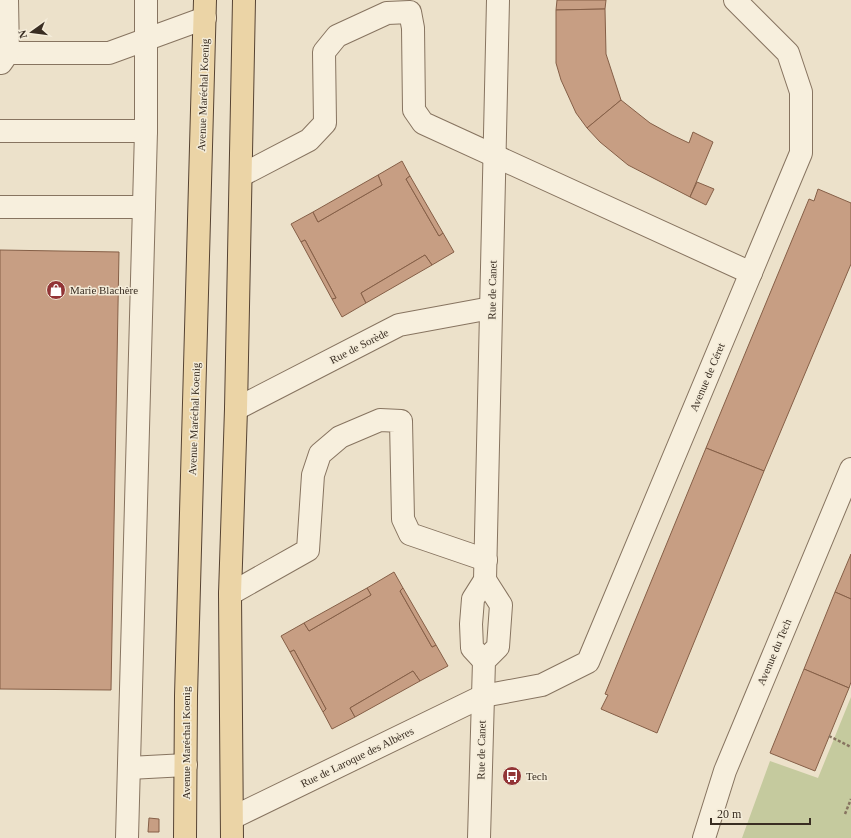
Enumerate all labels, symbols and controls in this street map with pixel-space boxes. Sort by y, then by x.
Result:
north arrow [12,12,52,52]
text: N [16,29,29,40]
street label: Avenue Maréchal Koenig [195,38,211,152]
street label: Rue de Canet [485,260,499,320]
shop icon: Marie Blachère [45,279,67,301]
place label: Marie Blachère [70,284,138,296]
street label: Rue de Sorède [328,326,390,366]
street label: Avenue de Céret [687,341,727,413]
street label: Avenue Maréchal Koenig [186,362,202,476]
street label: Avenue du Tech [755,617,794,687]
street label: Avenue Maréchal Koenig [180,686,192,799]
street label: Rue de Canet [474,720,488,780]
street label: Rue de Laroque des Albères [299,724,415,790]
bus stop icon: Tech [501,765,523,787]
place label: Tech [526,770,548,782]
scale bar [711,800,810,826]
text: 20 m [717,807,742,821]

